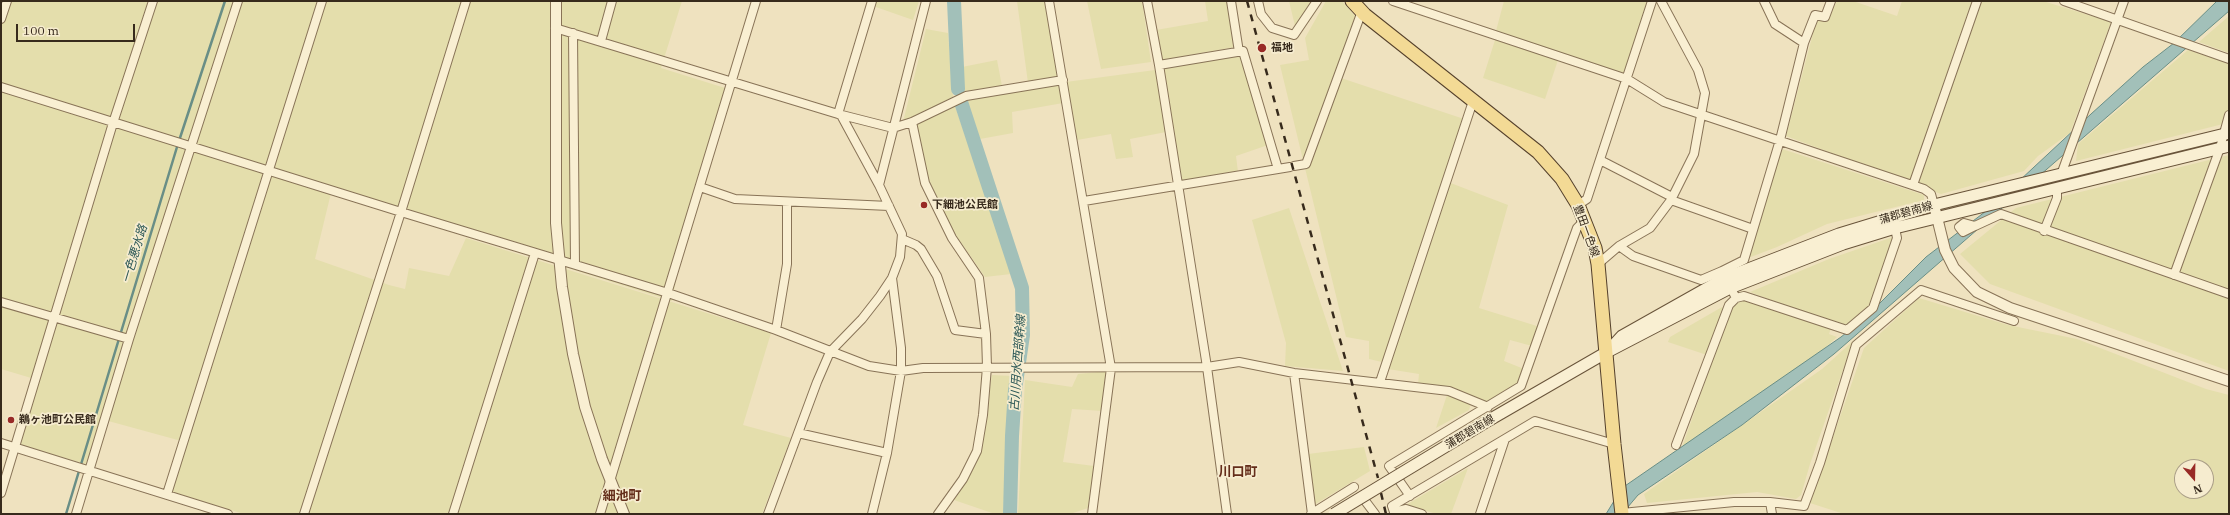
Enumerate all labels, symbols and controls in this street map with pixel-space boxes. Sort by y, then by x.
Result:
scale bar [18,16,137,42]
text: 100 m [23,23,59,38]
place label: 福地 [1271,41,1293,55]
marker: 福地 [1256,42,1268,54]
place label: 下細池公民館 [932,198,998,212]
street label: 蒲郡碧南線 [1878,199,1934,227]
marker: 下細池公民館 [919,200,929,210]
street label: 豊田一色線 [1570,203,1602,259]
water label: 一色悪水路 [119,223,151,285]
water label: 古川用水西部幹線 [1007,315,1029,411]
street label: 蒲郡碧南線 [1443,412,1497,452]
place label: 鵜ヶ池町公民館 [19,413,96,427]
marker: 鵜ヶ池町公民館 [6,415,16,425]
north arrow [2174,459,2214,499]
district label: 川口町 [1219,464,1257,480]
text: N [2191,481,2204,497]
district label: 細池町 [603,488,641,504]

